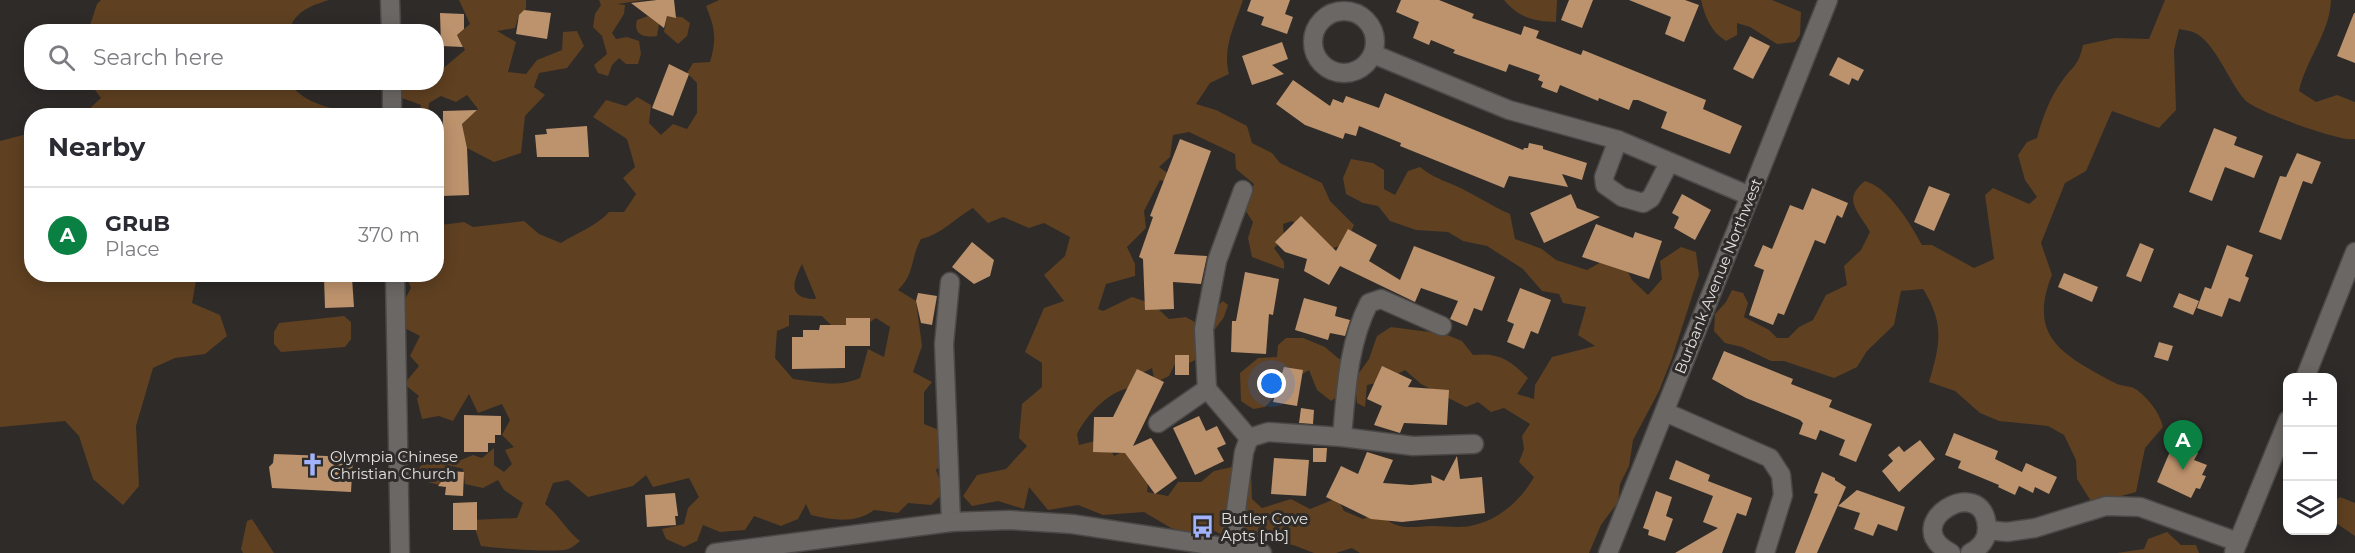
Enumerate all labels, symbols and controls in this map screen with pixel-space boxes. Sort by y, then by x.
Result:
search box [24,24,444,90]
icon: search [45,41,78,74]
text: Search here [93,44,224,71]
text: Nearby [48,131,145,163]
street label: Burbank Avenue Northwest [1670,175,1766,377]
text: GRuB [105,210,170,237]
text: A [60,223,75,247]
text: 370 m [358,223,420,247]
text: Place [105,237,160,261]
your location [1257,369,1286,398]
map controls [2283,373,2337,535]
button: + [2283,373,2337,427]
pin: A [2164,420,2202,470]
button: − [2283,427,2337,481]
place label: Olympia Chinese Christian Church [330,447,458,483]
church icon: Olympia Chinese Christian Church [299,452,325,478]
button: layers [2283,481,2337,535]
place label: Butler Cove Apts [nb] [1221,509,1308,545]
bus stop icon: Butler Cove Apts [nb] [1190,514,1216,540]

